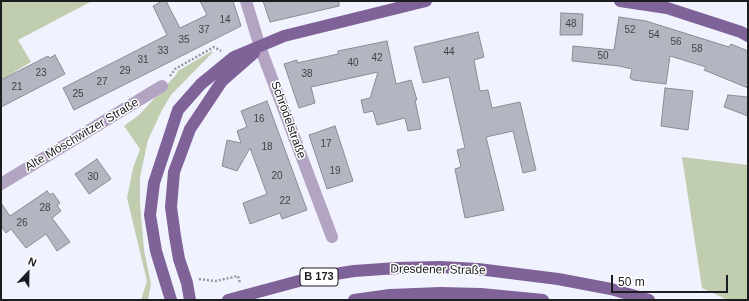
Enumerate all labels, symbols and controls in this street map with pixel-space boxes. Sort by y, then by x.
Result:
house number: 14 [219,14,231,26]
house number: 48 [565,18,577,30]
house number: 37 [198,24,210,36]
house number: 52 [624,24,636,36]
house number: 54 [648,29,660,41]
house number: 35 [178,34,190,46]
house number: 56 [670,36,682,48]
house number: 58 [691,43,703,55]
house number: 33 [157,45,169,57]
house number: 44 [443,46,455,58]
house number: 50 [597,50,609,62]
house number: 42 [371,52,383,64]
house number: 31 [137,54,149,66]
house number: 40 [347,57,359,69]
house number: 29 [119,65,131,77]
house number: 23 [35,67,47,79]
house number: 38 [301,68,313,80]
house number: 27 [96,76,108,88]
street label: Schrödelstraße [267,79,309,161]
house number: 21 [11,81,23,93]
house number: 25 [72,88,84,100]
street label: Alte Möschwitzer Straße [23,95,141,175]
house number: 16 [253,113,265,125]
house number: 17 [320,138,332,150]
house number: 18 [261,141,273,153]
house number: 19 [329,165,341,177]
house number: 20 [271,170,283,182]
house number: 30 [87,171,99,183]
house number: 22 [279,195,291,207]
house number: 28 [39,202,51,214]
house number: 26 [16,217,28,229]
north arrow [8,253,48,293]
text: N [27,255,38,269]
street label: Dresdener Straße [390,262,486,278]
scale bar [613,267,730,293]
road number: B 173 [300,268,338,286]
text: 50 m [618,275,645,289]

